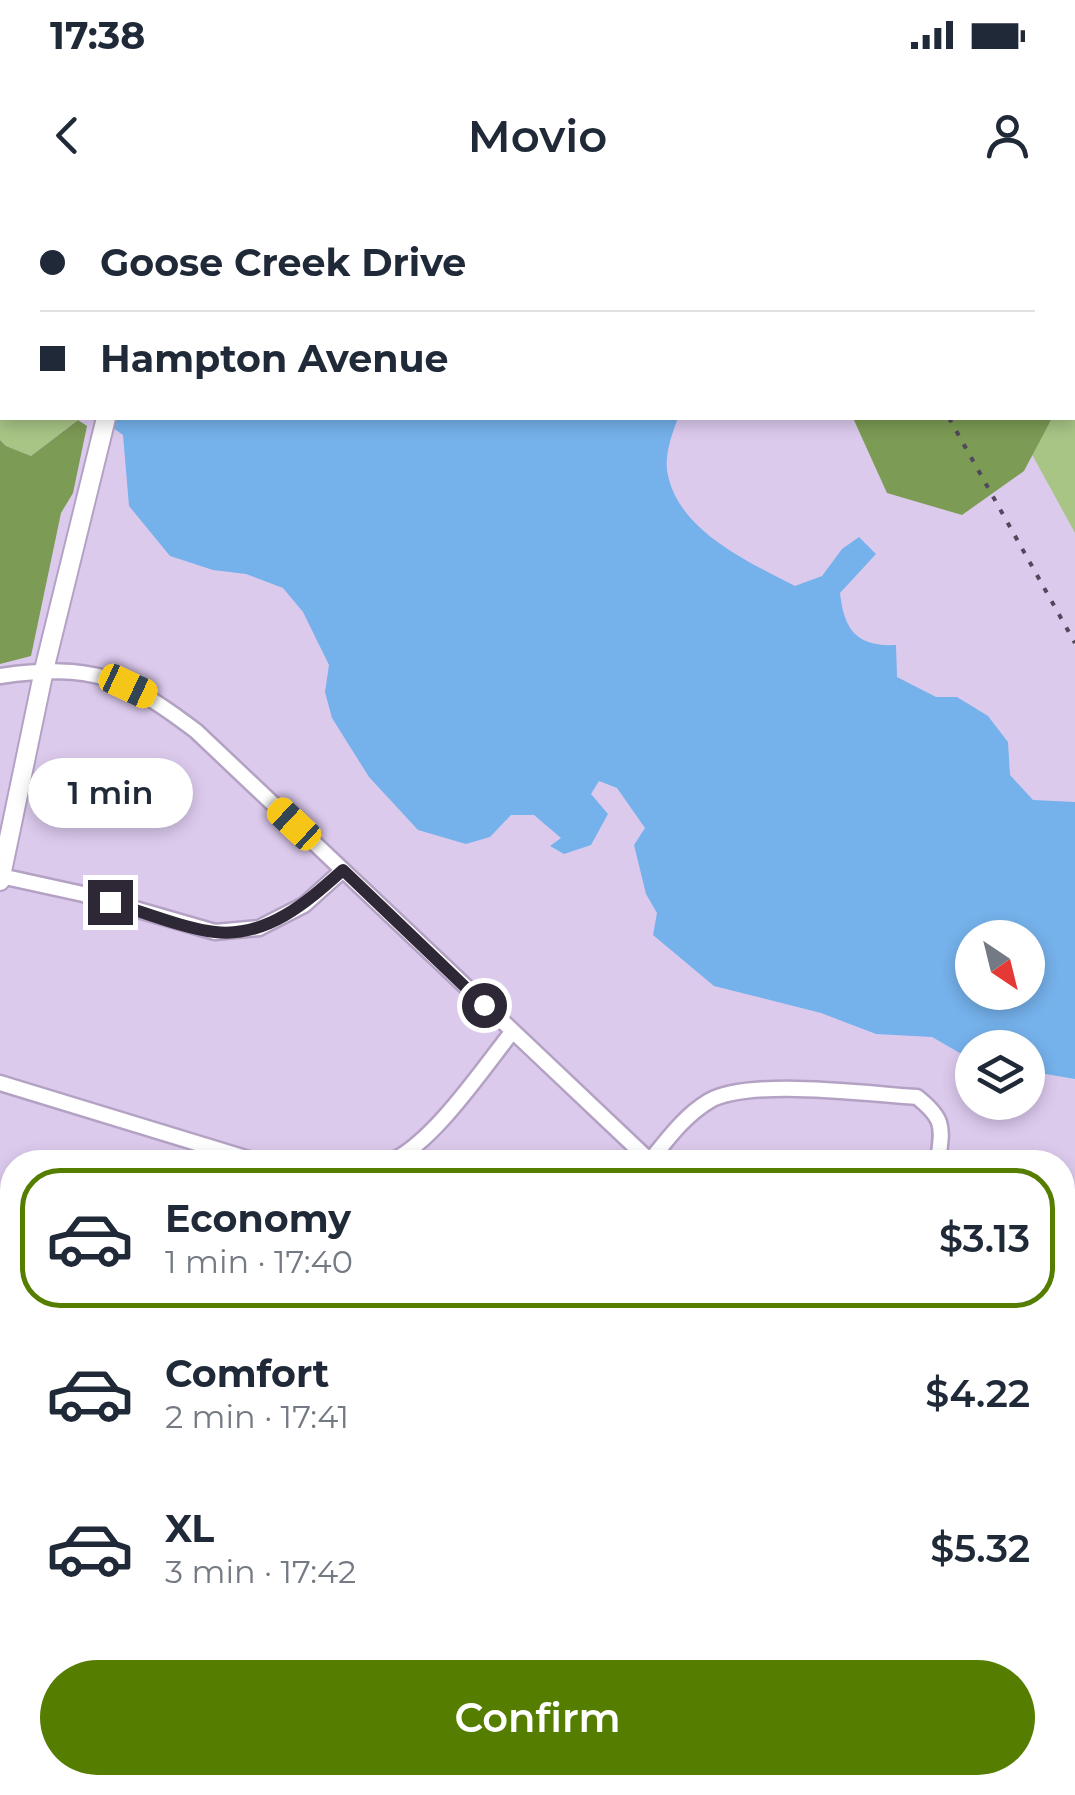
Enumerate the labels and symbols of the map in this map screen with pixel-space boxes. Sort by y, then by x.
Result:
car [94,660,162,712]
callout: 1 min [28,757,192,827]
car [262,793,326,855]
route end [88,880,133,925]
north arrow [955,920,1045,1010]
route start [462,983,507,1028]

